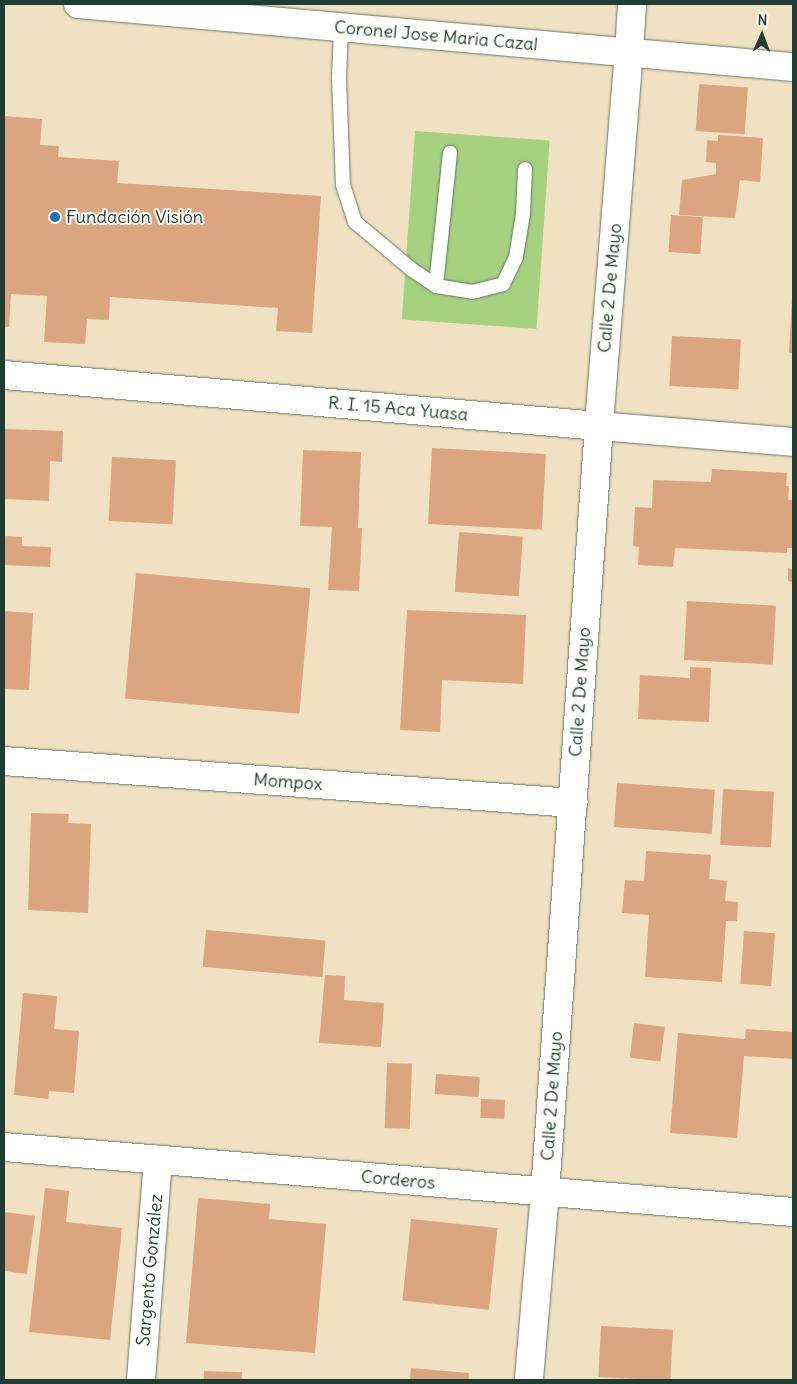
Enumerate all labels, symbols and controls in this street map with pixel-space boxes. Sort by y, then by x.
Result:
north arrow [737,10,787,60]
text: N [757,11,768,29]
street label: Coronel Jose Maria Cazal [333,16,539,56]
place label: Fundación Visión [66,206,203,228]
marker: Fundación Visión [48,210,62,224]
street label: Calle 2 De Mayo [594,222,626,354]
street label: R. I. 15 Aca Yuasa [327,392,469,426]
street label: Calle 2 De Mayo [565,626,595,758]
street label: Mompox [253,769,323,795]
street label: Calle 2 De Mayo [537,1030,567,1162]
street label: Corderos [360,1166,436,1194]
street label: Sargento González [133,1193,167,1347]

